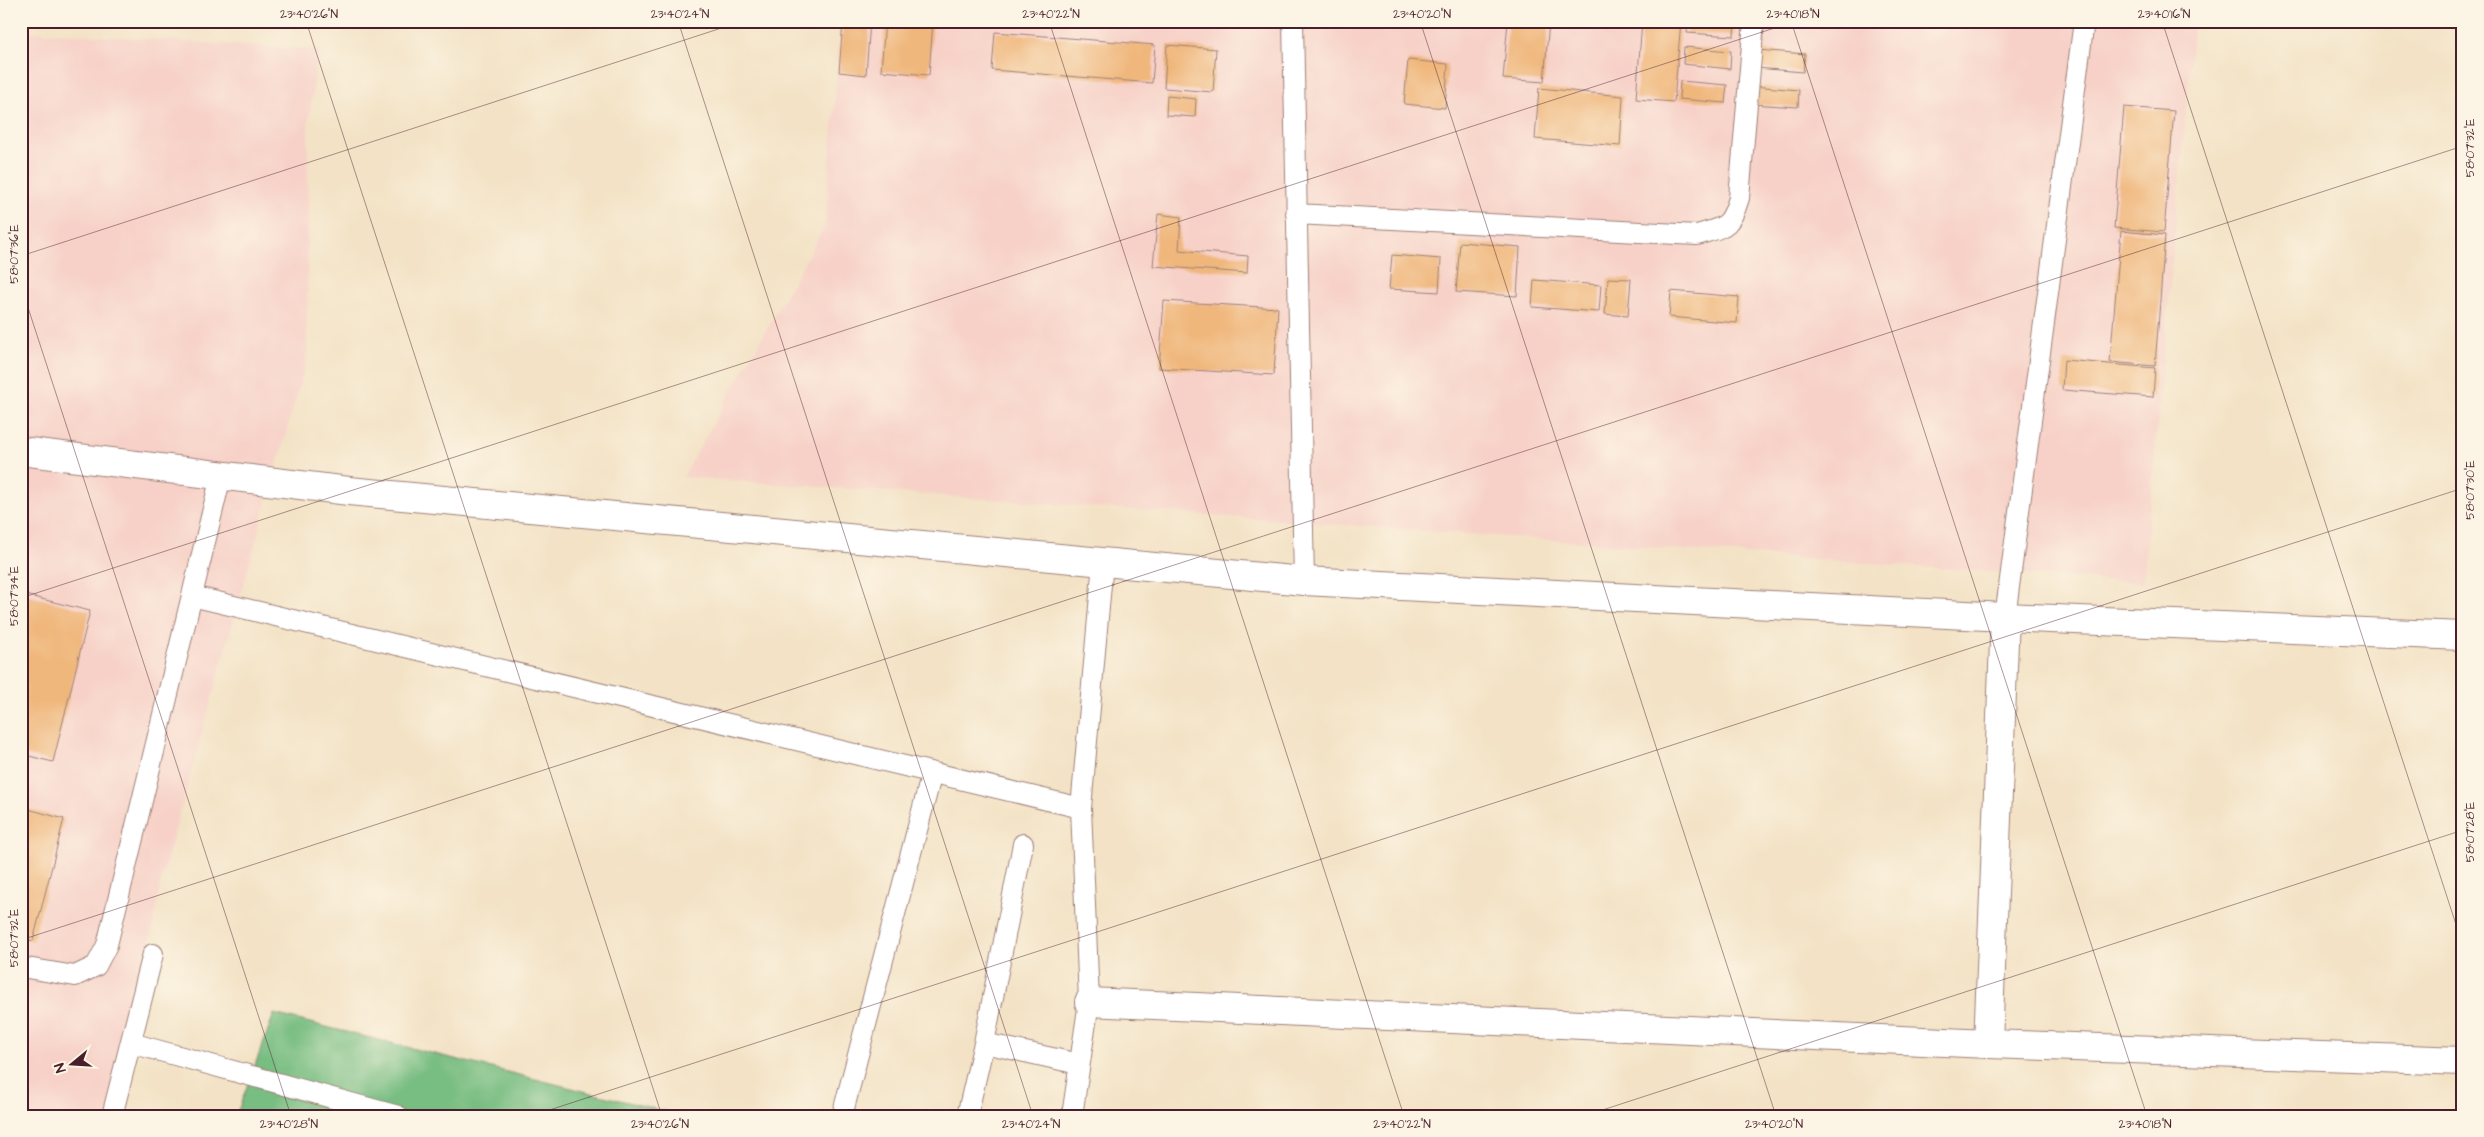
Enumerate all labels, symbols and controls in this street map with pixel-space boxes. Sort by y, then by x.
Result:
text: 23°40'26"N [280,6,338,23]
text: 23°40'24"N [651,6,710,23]
text: 23°40'22"N [1022,6,1080,23]
text: 23°40'20"N [1393,6,1452,23]
text: 23°40'18"N [1767,6,1820,23]
text: 23°40'16"N [2138,6,2191,23]
text: 58°07'32"E [2462,119,2479,177]
text: 58°07'36"E [6,224,23,284]
text: 58°07'30"E [2462,460,2479,520]
text: 58°07'34"E [6,566,23,626]
text: 58°07'28"E [2462,802,2479,862]
text: 58°07'32"E [6,909,23,967]
north arrow [48,1040,98,1090]
text: N [50,1060,71,1075]
text: 23°40'28"N [260,1116,319,1133]
text: 23°40'26"N [631,1116,689,1133]
text: 23°40'24"N [1002,1116,1061,1133]
text: 23°40'22"N [1373,1116,1431,1133]
text: 23°40'20"N [1745,1116,1804,1133]
text: 23°40'18"N [2119,1116,2172,1133]

